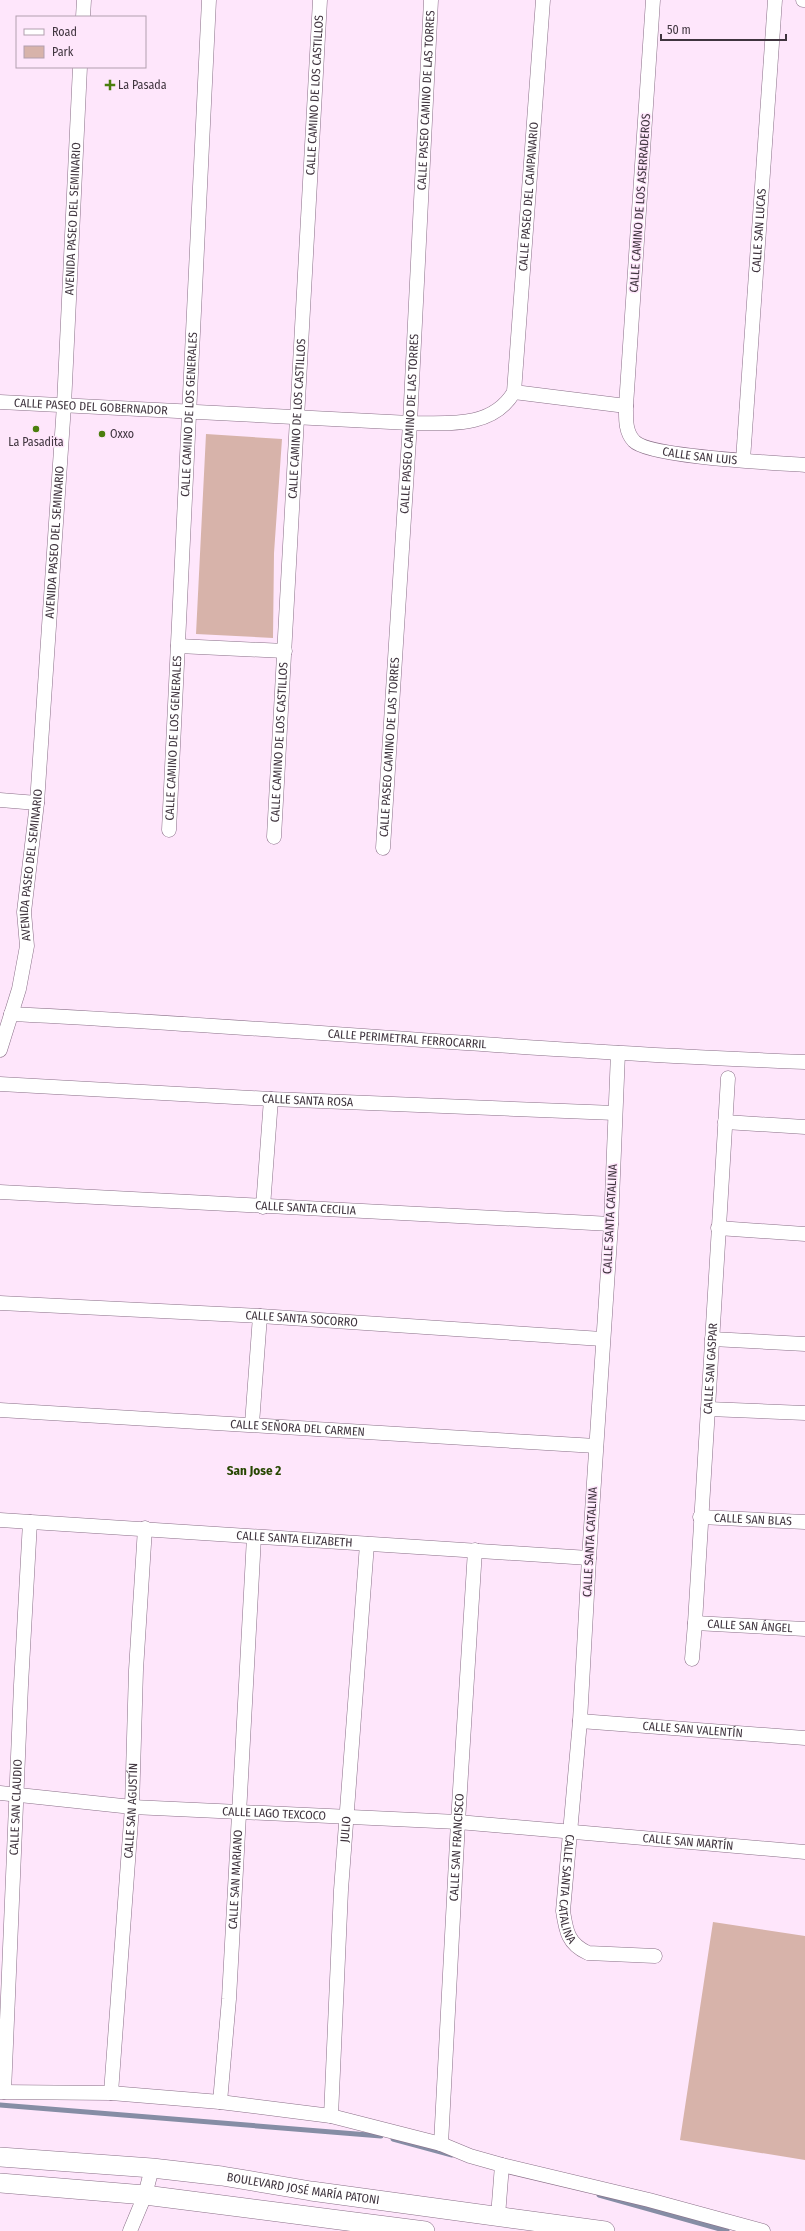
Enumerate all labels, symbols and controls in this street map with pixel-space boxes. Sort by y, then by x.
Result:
street label: CALLE PASEO CAMINO DE LAS TORRES [415,10,437,191]
street label: CALLE CAMINO DE LOS CASTILLOS [303,15,326,176]
legend [16,16,146,68]
scale bar [661,16,786,42]
text: 50 m [667,23,691,37]
text: Road [52,25,77,39]
text: Park [52,45,74,59]
place label: La Pasada [118,78,167,92]
marker: La Pasada [105,80,115,90]
street label: CALLE CAMINO DE LOS ASERRADEROS [627,113,653,293]
street label: CALLE PASEO DEL CAMPANARIO [516,121,541,272]
street label: AVENIDA PASEO DEL SEMINARIO [62,142,83,295]
street label: CALLE SAN LUCAS [749,188,769,273]
street label: CALLE CAMINO DE LOS GENERALES [178,332,200,497]
street label: CALLE PASEO CAMINO DE LAS TORRES [397,333,421,514]
street label: CALLE CAMINO DE LOS CASTILLOS [286,338,308,499]
street label: CALLE PASEO DEL GOBERNADOR [14,396,169,418]
marker: La Pasadita [31,424,41,434]
place label: Oxxo [110,427,134,441]
marker: Oxxo [97,429,107,439]
place label: La Pasadita [8,435,64,449]
street label: CALLE SAN LUIS [661,444,738,467]
street label: AVENIDA PASEO DEL SEMINARIO [43,465,67,619]
street label: CALLE CAMINO DE LOS GENERALES [162,655,184,821]
street label: CALLE PASEO CAMINO DE LAS TORRES [377,657,402,838]
street label: CALLE CAMINO DE LOS CASTILLOS [268,662,291,823]
street label: AVENIDA PASEO DEL SEMINARIO [17,789,45,942]
street label: CALLE PERIMETRAL FERROCARRIL [327,1027,488,1052]
street label: CALLE SANTA ROSA [262,1092,354,1109]
street label: CALLE SANTA CATALINA [600,1163,620,1274]
street label: CALLE SANTA CECILIA [255,1198,357,1218]
street label: CALLE SANTA SOCORRO [245,1308,358,1330]
street label: CALLE SAN GASPAR [701,1322,720,1415]
street label: CALLE SEÑORA DEL CARMEN [230,1417,365,1439]
district label: San Jose 2 [227,1463,281,1478]
street label: CALLE SANTA CATALINA [580,1486,600,1597]
street label: CALLE SAN BLAS [714,1511,792,1528]
street label: CALLE SANTA ELIZABETH [236,1528,353,1550]
street label: CALLE SAN ÁNGEL [707,1617,794,1635]
street label: CALLE SAN VALENTÍN [642,1719,743,1740]
street label: CALLE SAN CLAUDIO [7,1759,25,1856]
street label: CALLE SAN AGUSTÍN [121,1763,140,1859]
street label: CALLE SAN FRANCISCO [447,1793,467,1902]
street label: CALLE LAGO TEXCOCO [222,1804,326,1823]
street label: JULIO [338,1816,354,1843]
street label: CALLE SAN MARIANO [226,1829,245,1930]
street label: CALLE SAN MARTÍN [642,1831,734,1853]
street label: CALLE SANTA CATALINA [556,1834,579,1947]
street label: BOULEVARD JOSÉ MARÍA PATONI [226,2170,380,2207]

